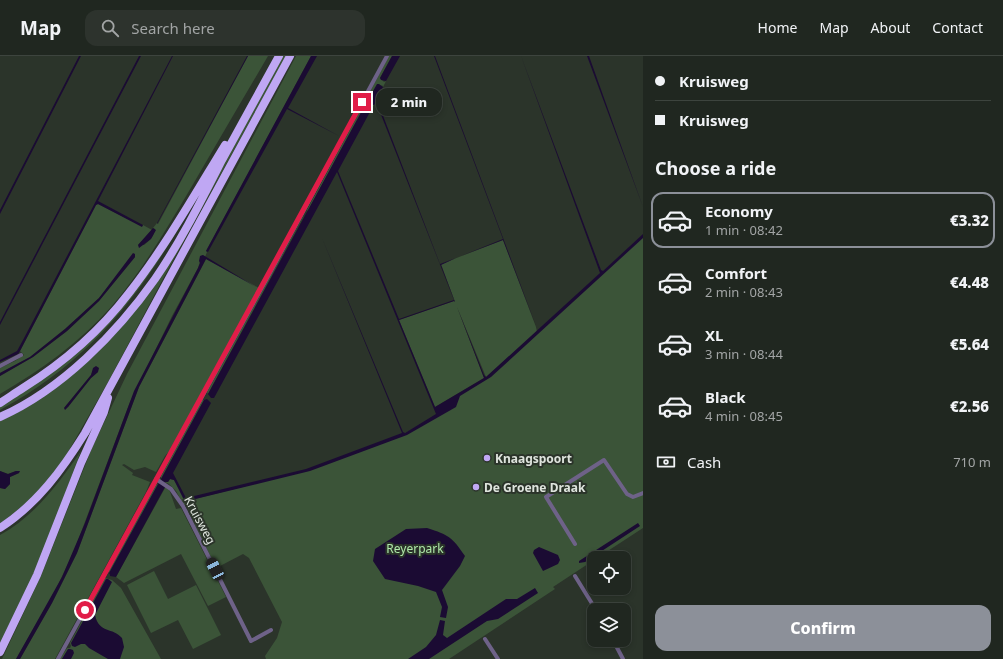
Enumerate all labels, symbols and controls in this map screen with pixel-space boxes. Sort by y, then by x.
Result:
search box [85,10,365,46]
text: Map [20,15,61,41]
icon: search [99,17,121,39]
text: Search here [131,18,215,38]
text: Home [758,18,797,37]
text: Map [819,18,849,37]
text: About [871,18,910,37]
text: Contact [932,18,983,37]
text: Kruisweg [679,71,749,91]
callout: 2 min [376,88,442,116]
route end [353,93,371,111]
text: 2 min [391,93,427,111]
text: Kruisweg [679,110,749,130]
text: Choose a ride [655,156,776,180]
text: Economy [705,201,773,221]
icon: car [657,202,693,238]
text: €3.32 [950,210,989,230]
text: 1 min · 08:42 [705,221,783,239]
text: Comfort [705,263,767,283]
icon: car [657,264,693,300]
text: €4.48 [950,272,989,292]
text: 2 min · 08:43 [705,283,783,301]
text: XL [705,325,723,345]
icon: car [657,326,693,362]
text: €5.64 [950,334,989,354]
text: 3 min · 08:44 [705,345,783,363]
text: Black [705,387,745,407]
icon: car [657,388,693,424]
text: €2.56 [950,396,989,416]
text: 4 min · 08:45 [705,407,783,425]
place label: Knaagspoort [495,450,572,467]
icon: cash [655,451,677,473]
text: Cash [687,452,721,472]
marker: Knaagspoort [482,453,492,463]
text: 710 m [953,453,991,471]
place label: De Groene Draak [484,479,586,496]
marker: De Groene Draak [471,482,481,492]
street label: Kruisweg [180,493,220,547]
park label: Reyerpark [386,540,444,557]
map controls [587,551,631,647]
button: locate [587,551,631,595]
car [204,556,226,582]
route start [76,601,94,619]
button: layers [587,603,631,647]
button: Confirm [655,605,991,651]

